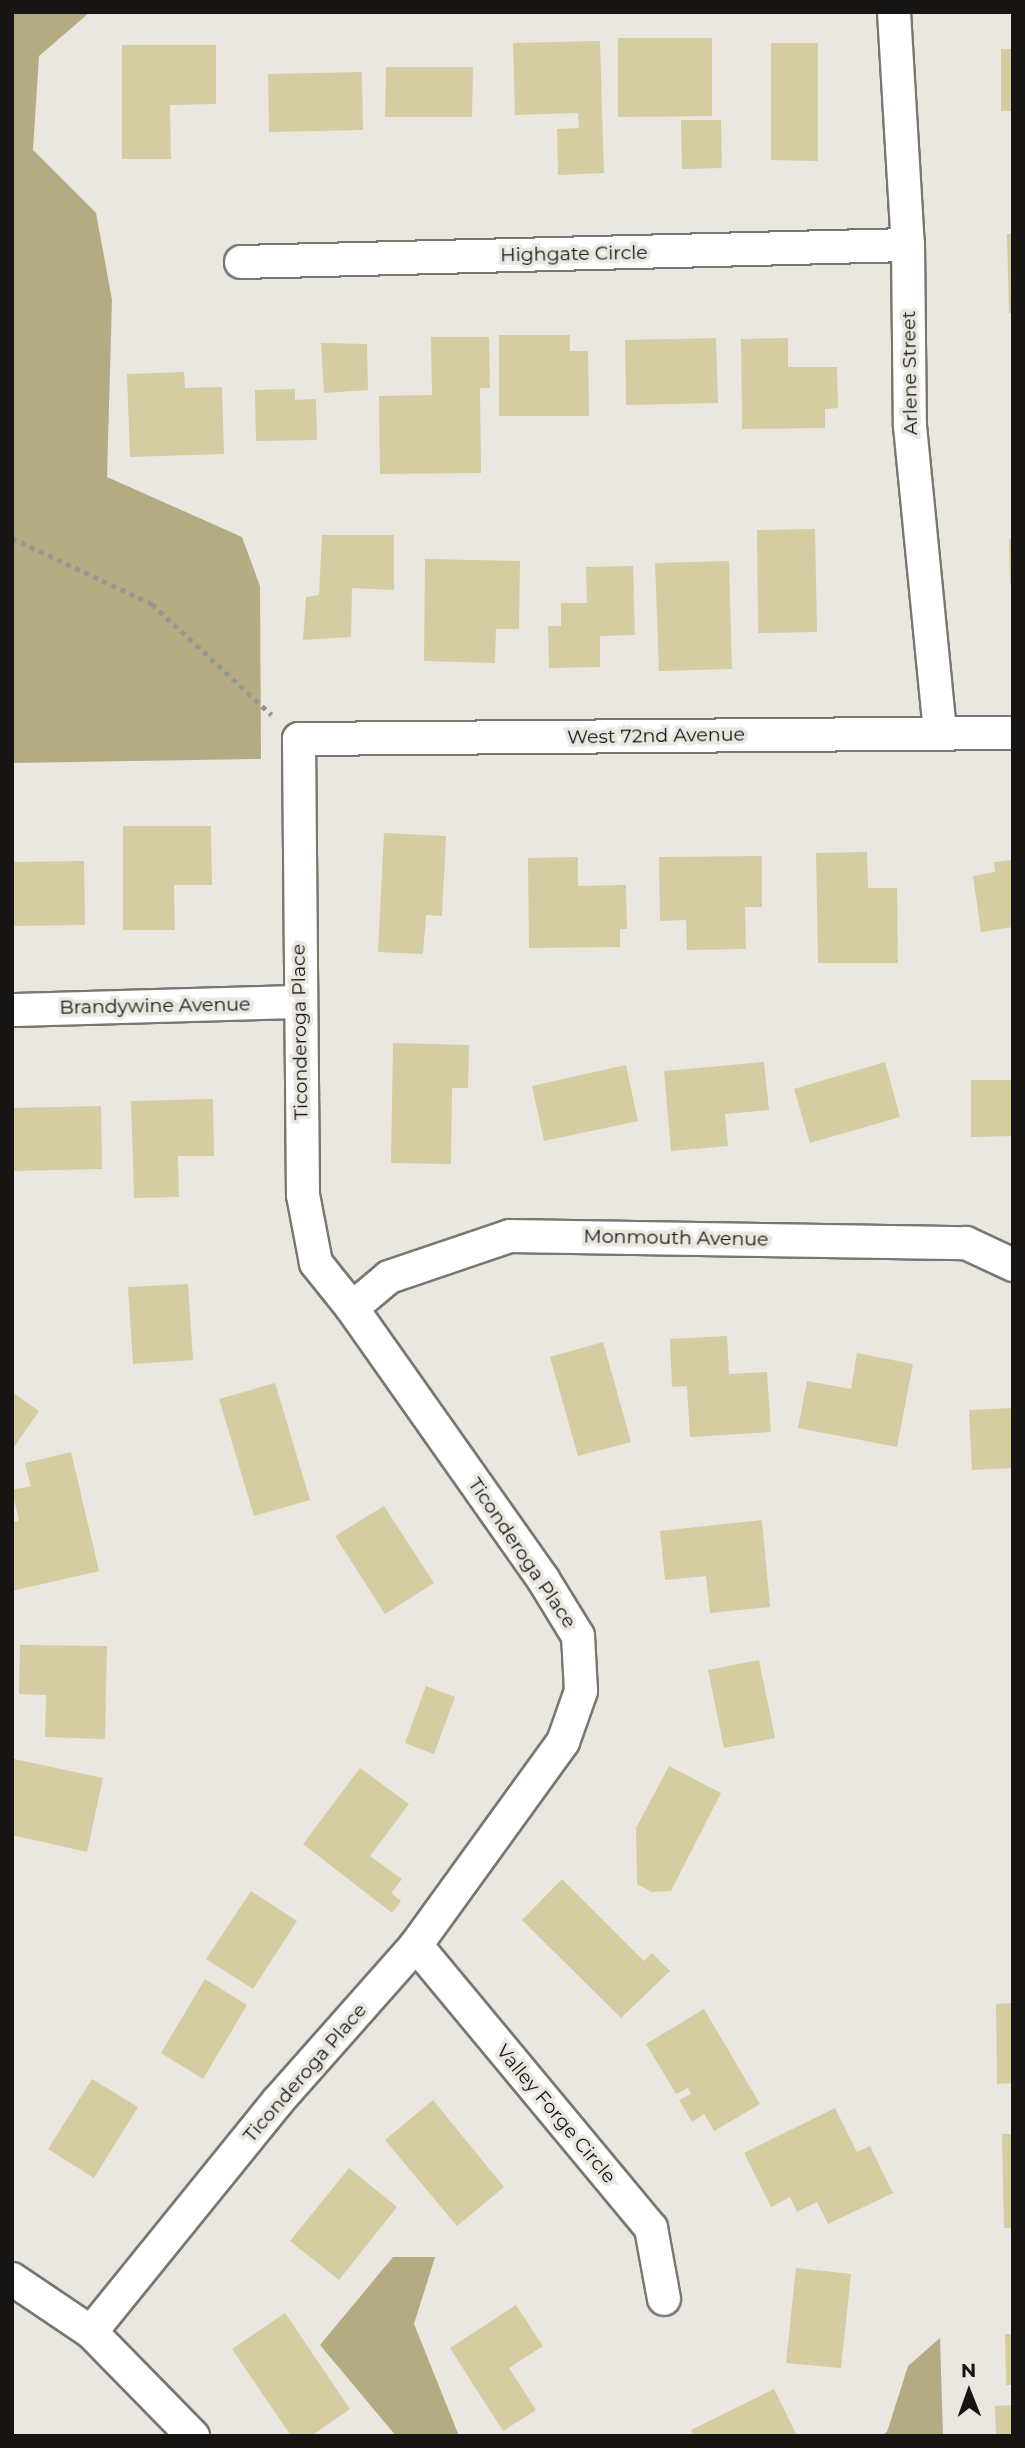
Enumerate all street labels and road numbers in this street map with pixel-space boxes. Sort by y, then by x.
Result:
street label: Highgate Circle [500,241,648,267]
street label: Arlene Street [898,311,922,435]
street label: West 72nd Avenue [567,723,745,749]
street label: Ticonderoga Place [287,944,313,1120]
street label: Brandywine Avenue [59,993,251,1019]
street label: Monmouth Avenue [583,1225,769,1251]
street label: Ticonderoga Place [463,1474,581,1632]
street label: Ticonderoga Place [239,1999,371,2147]
street label: Valley Forge Circle [491,2040,621,2188]

